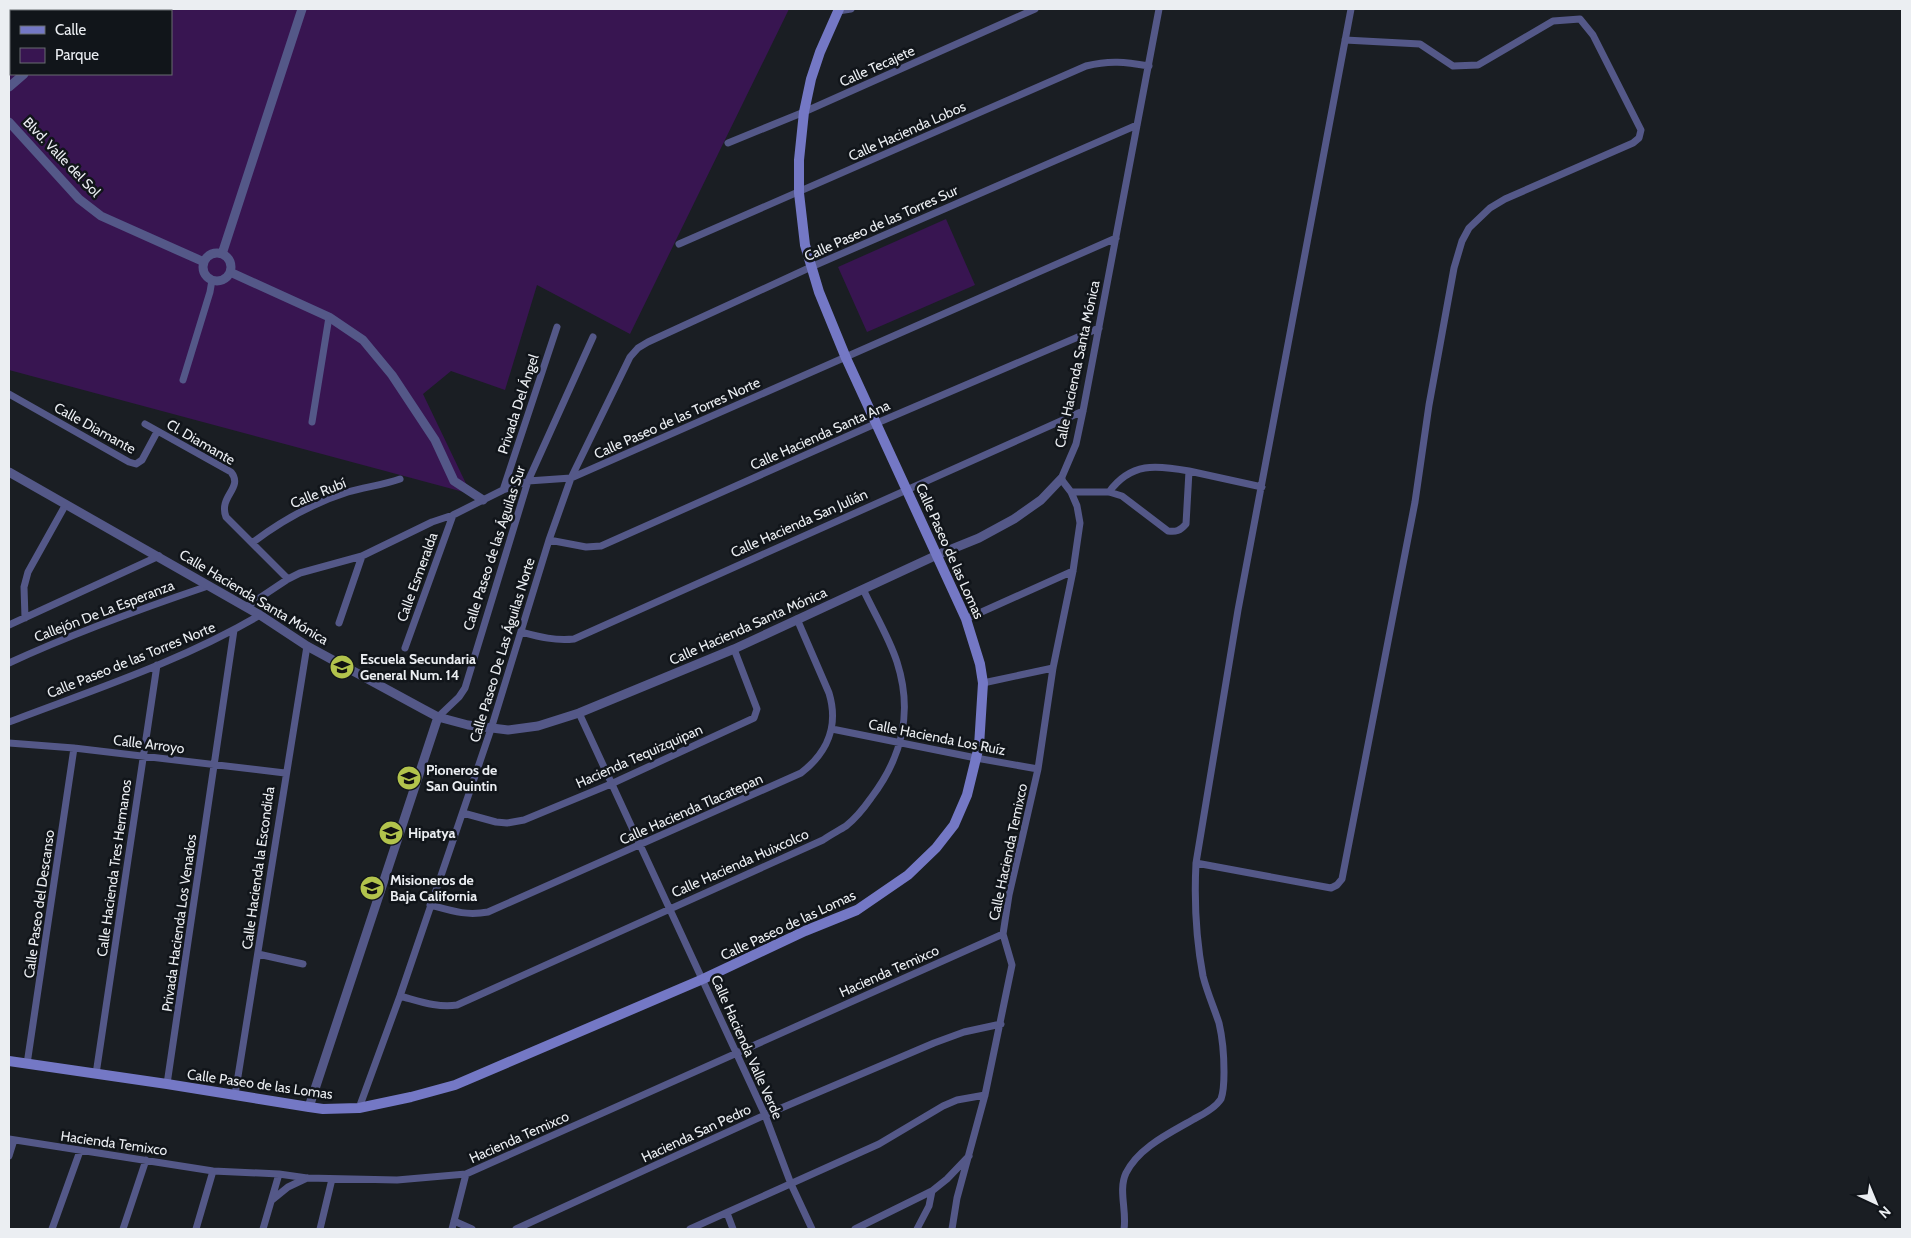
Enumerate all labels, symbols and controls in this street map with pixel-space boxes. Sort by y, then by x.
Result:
legend [10,10,172,75]
text: Calle [55,21,86,39]
street label: Calle Tecajete [836,41,918,91]
text: Parque [55,46,99,64]
street label: Calle Hacienda Lobos [846,97,969,165]
street label: Blvd. Valle del Sol [19,113,105,201]
street label: Calle Paseo de las Torres Sur [801,181,961,265]
street label: Calle Hacienda Santa Mónica [1050,278,1104,449]
street label: Privada Del Ángel [493,351,543,456]
street label: Calle Paseo de las Torres Norte [591,373,763,463]
street label: Calle Hacienda Santa Ana [747,396,893,474]
street label: Calle Diamante [51,398,139,458]
street label: Cl. Diamante [163,415,239,469]
street label: Calle Paseo de las Águilas Sur [459,463,529,633]
street label: Calle Rubí [287,474,349,512]
street label: Calle Paseo de las Lomas [912,480,988,622]
street label: Calle Hacienda San Julián [728,485,870,561]
street label: Calle Esmeralda [392,530,442,624]
street label: Calle Hacienda Santa Mónica [176,545,332,649]
street label: Calle Paseo De Las Águilas Norte [465,556,539,744]
street label: Callejón De La Esperanza [31,576,177,646]
street label: Calle Hacienda Santa Mónica [666,583,830,669]
street label: Calle Paseo de las Torres Norte [44,618,218,702]
place label: Escuela Secundaria General Num. 14 [360,650,476,684]
school or university icon: Escuela Secundaria General Num. 14 [329,654,355,680]
street label: Calle Hacienda Los Ruíz [867,715,1007,759]
street label: Hacienda Tequizquipan [573,720,705,792]
street label: Calle Arroyo [112,731,186,757]
place label: Pioneros de San Quintin [426,761,497,795]
school or university icon: Pioneros de San Quintin [396,765,422,791]
street label: Calle Hacienda Tlacatepan [616,769,766,849]
street label: Calle Hacienda Tres Hermanos [93,778,135,958]
street label: Calle Hacienda Temixco [985,781,1031,922]
street label: Calle Hacienda la Escondida [238,785,278,951]
school or university icon: Hipatya [378,820,404,846]
place label: Hipatya [408,824,456,842]
street label: Calle Hacienda Huixcolco [669,825,812,901]
street label: Calle Paseo del Descanso [20,828,58,979]
street label: Privada Hacienda Los Venados [158,833,200,1013]
place label: Misioneros de Baja California [390,871,477,905]
school or university icon: Misioneros de Baja California [359,875,385,901]
street label: Calle Paseo de las Lomas [718,886,859,964]
street label: Hacienda Temixco [836,941,942,1001]
street label: Calle Hacienda Valle Verde [707,972,787,1122]
street label: Calle Paseo de las Lomas [186,1065,334,1103]
street label: Hacienda San Pedro [638,1100,754,1166]
street label: Hacienda Temixco [466,1107,572,1167]
street label: Hacienda Temixco [59,1127,169,1159]
north arrow [1851,1178,1901,1228]
text: N [1875,1202,1895,1222]

